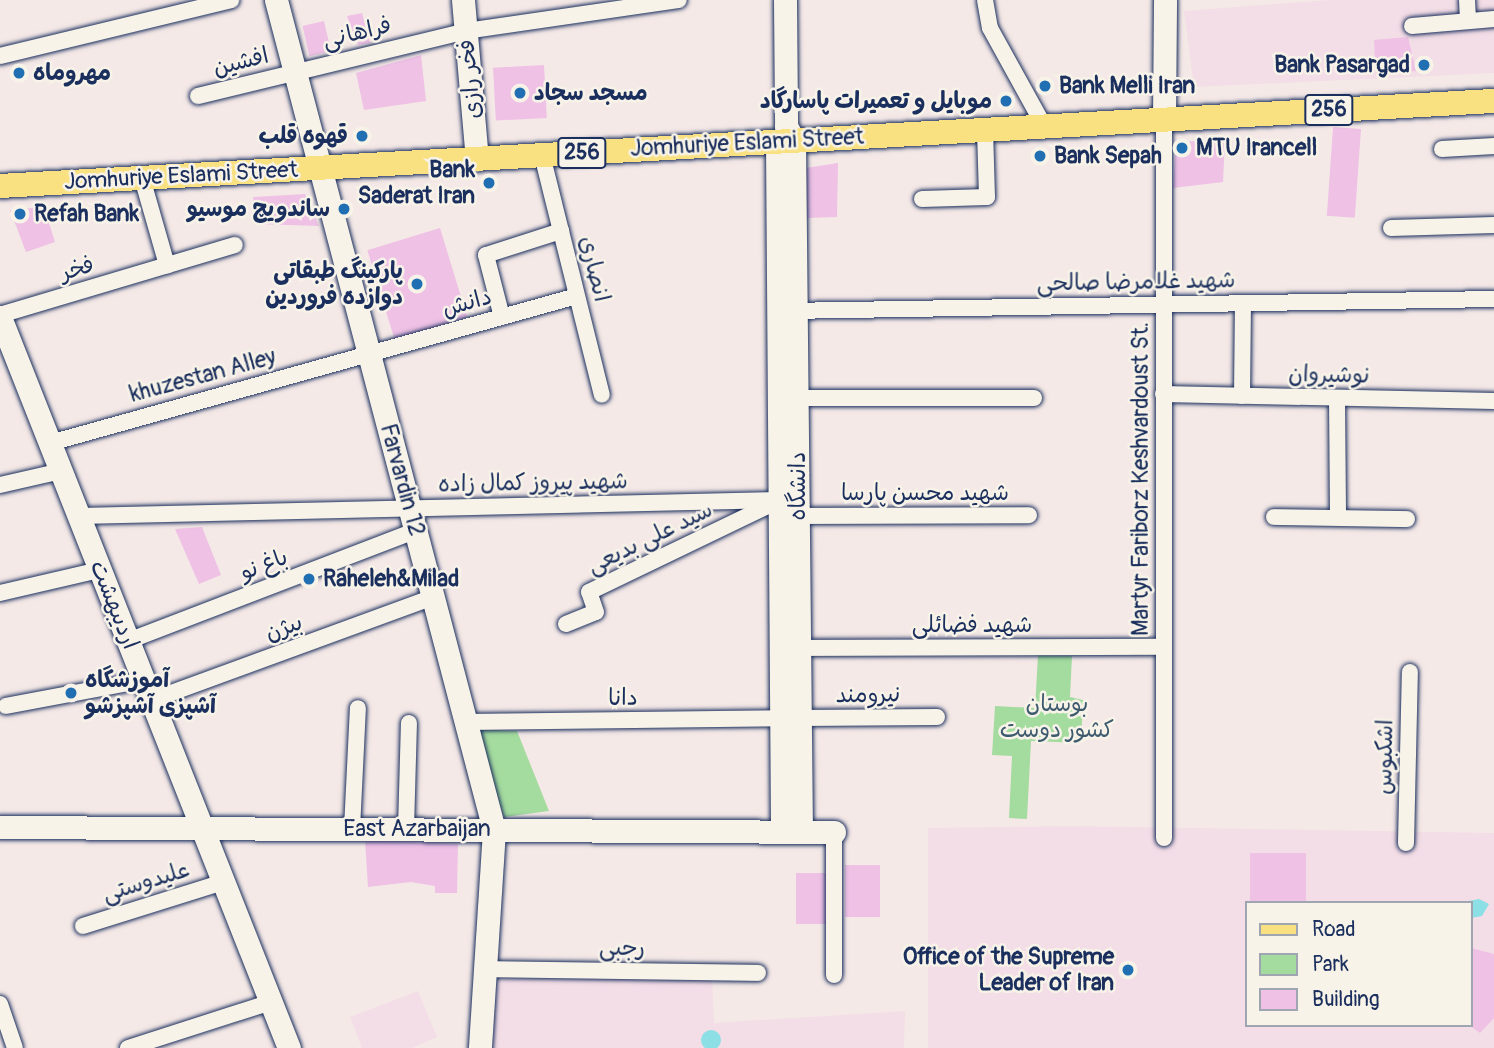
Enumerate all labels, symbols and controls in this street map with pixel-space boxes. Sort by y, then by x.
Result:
street label: فراهانی [320,11,394,55]
street label: فخر رازی [453,38,487,120]
street label: افشین [210,42,272,82]
place label: Bank Pasargad [1274,51,1410,79]
marker: Bank Pasargad [1416,57,1432,73]
place label: مهروماه [33,59,111,87]
marker: مهروماه [11,65,27,81]
place label: Bank Melli Iran [1059,72,1195,100]
marker: Bank Melli Iran [1037,78,1053,94]
place label: مسجد سجاد [534,79,648,107]
marker: مسجد سجاد [512,85,528,101]
place label: موبایل و تعمیرات پاسارگاد [760,87,992,115]
road number: 256 [1303,92,1355,128]
marker: موبایل و تعمیرات پاسارگاد [998,93,1014,109]
place label: قهوه قلب [258,122,348,150]
street label: Jomhuriye Eslami Street [629,123,865,163]
marker: قهوه قلب [354,128,370,144]
place label: MTU Irancell [1196,134,1317,162]
road number: 256 [556,136,608,170]
marker: MTU Irancell [1174,140,1190,156]
place label: Bank Sepah [1054,142,1162,170]
marker: Bank Sepah [1032,148,1048,164]
street label: Jomhuriye Eslami Street [63,156,299,196]
place label: Bank Saderat Iran [358,156,475,210]
marker: Bank Saderat Iran [481,175,497,191]
place label: ساندویچ موسیو [187,195,330,223]
place label: Refah Bank [34,200,139,228]
marker: ساندویچ موسیو [336,201,352,217]
marker: Refah Bank [12,206,28,222]
street label: انصاری [573,233,615,305]
street label: فخر [57,251,97,287]
place label: پارکینگ طبقاتی دوازده فروردین [265,257,403,311]
street label: شهید غلامرضا صالحی [1036,266,1236,298]
marker: پارکینگ طبقاتی دوازده فروردین [409,276,425,292]
street label: دانش [439,283,495,323]
street label: Martyr Fariborz Keshvardoust St. [1127,322,1155,636]
street label: khuzestan Alley [127,343,279,409]
street label: نوشیروان [1288,360,1370,390]
street label: Farvardin 12 [374,421,430,539]
street label: دانشگاه [784,452,812,520]
street label: شهید پیروز کمال زاده [438,468,628,498]
street label: شهید محسن پارسا [841,479,1009,507]
street label: سید علی بدیعی [583,496,717,580]
street label: باغ نو [236,543,292,587]
street label: اردیبهشت [84,557,144,653]
place label: Raheleh&Milad [323,565,459,593]
marker: Raheleh&Milad [301,571,317,587]
street label: بیژن [261,609,307,647]
street label: شهید فضائلی [912,611,1032,639]
place label: آموزشگاه آشپزی آشپزشو [85,666,216,720]
street label: نیرومند [835,681,901,709]
street label: دانا [608,684,638,712]
marker: آموزشگاه آشپزی آشپزشو [63,685,79,701]
park label: بوستان کشور دوست [1000,690,1114,744]
street label: اشکبوس [1371,719,1399,795]
street label: East Azarbaijan [343,815,491,843]
street label: علیدوستی [99,856,193,908]
legend [1246,901,1473,1027]
text: Road [1312,916,1356,943]
street label: رجبی [599,934,645,962]
place label: Office of the Supreme Leader of Iran [903,943,1114,997]
text: Park [1312,951,1349,978]
marker: Office of the Supreme Leader of Iran [1120,962,1136,978]
text: Building [1312,986,1379,1013]

